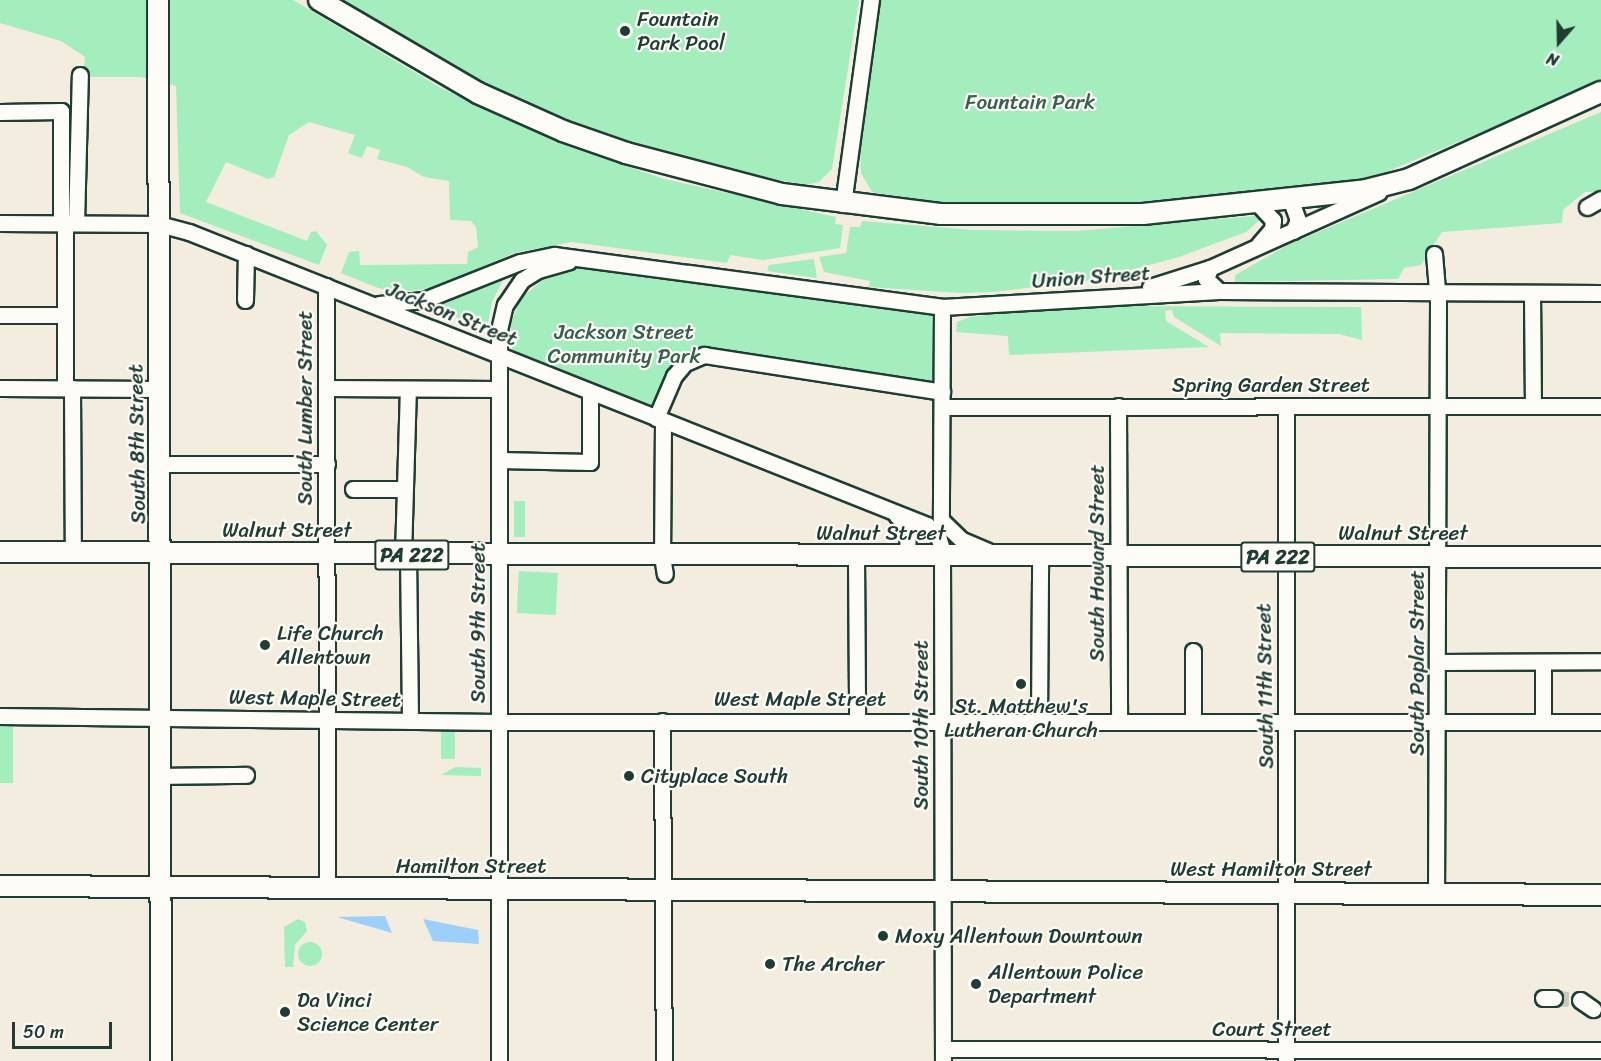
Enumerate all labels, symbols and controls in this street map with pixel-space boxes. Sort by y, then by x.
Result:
place label: Fountain Park Pool [637,6,726,56]
north arrow [1529,12,1589,72]
marker: Fountain Park Pool [618,24,632,38]
text: N [1543,44,1563,75]
park label: Fountain Park [965,89,1095,115]
street label: Union Street [1031,260,1151,294]
street label: Jackson Street [383,276,521,352]
street label: South Lumber Street [292,311,318,505]
park label: Jackson Street Community Park [547,319,701,369]
street label: South 8th Street [123,364,151,524]
street label: Spring Garden Street [1172,372,1370,398]
street label: South Howard Street [1084,464,1110,662]
street label: Walnut Street [222,517,352,543]
street label: Walnut Street [816,520,946,546]
street label: Walnut Street [1338,520,1468,546]
road number: PA 222 [373,538,451,572]
road number: PA 222 [1239,540,1317,574]
street label: South 9th Street [465,543,491,703]
street label: South Poplar Street [1404,570,1430,756]
street label: South 11th Street [1251,603,1279,769]
place label: Life Church Allentown [277,620,384,670]
marker: Life Church Allentown [258,638,272,652]
street label: South 10th Street [908,640,934,810]
marker: St. Matthew's Lutheran Church [1014,677,1028,691]
street label: West Maple Street [228,684,402,712]
street label: West Maple Street [713,686,887,712]
place label: St. Matthew's Lutheran Church [944,693,1098,743]
place label: Cityplace South [641,763,789,789]
marker: Cityplace South [622,769,636,783]
street label: Hamilton Street [396,853,546,879]
street label: West Hamilton Street [1170,856,1372,882]
place label: Moxy Allentown Downtown [895,923,1143,949]
marker: Moxy Allentown Downtown [876,929,890,943]
place label: The Archer [782,951,884,977]
marker: The Archer [763,957,777,971]
place label: Allentown Police Department [988,959,1143,1009]
marker: Allentown Police Department [969,977,983,991]
place label: Da Vinci Science Center [297,987,438,1037]
marker: Da Vinci Science Center [278,1005,292,1019]
scale bar [15,1010,116,1048]
text: 50 m [23,1016,64,1048]
street label: Court Street [1212,1016,1332,1042]

